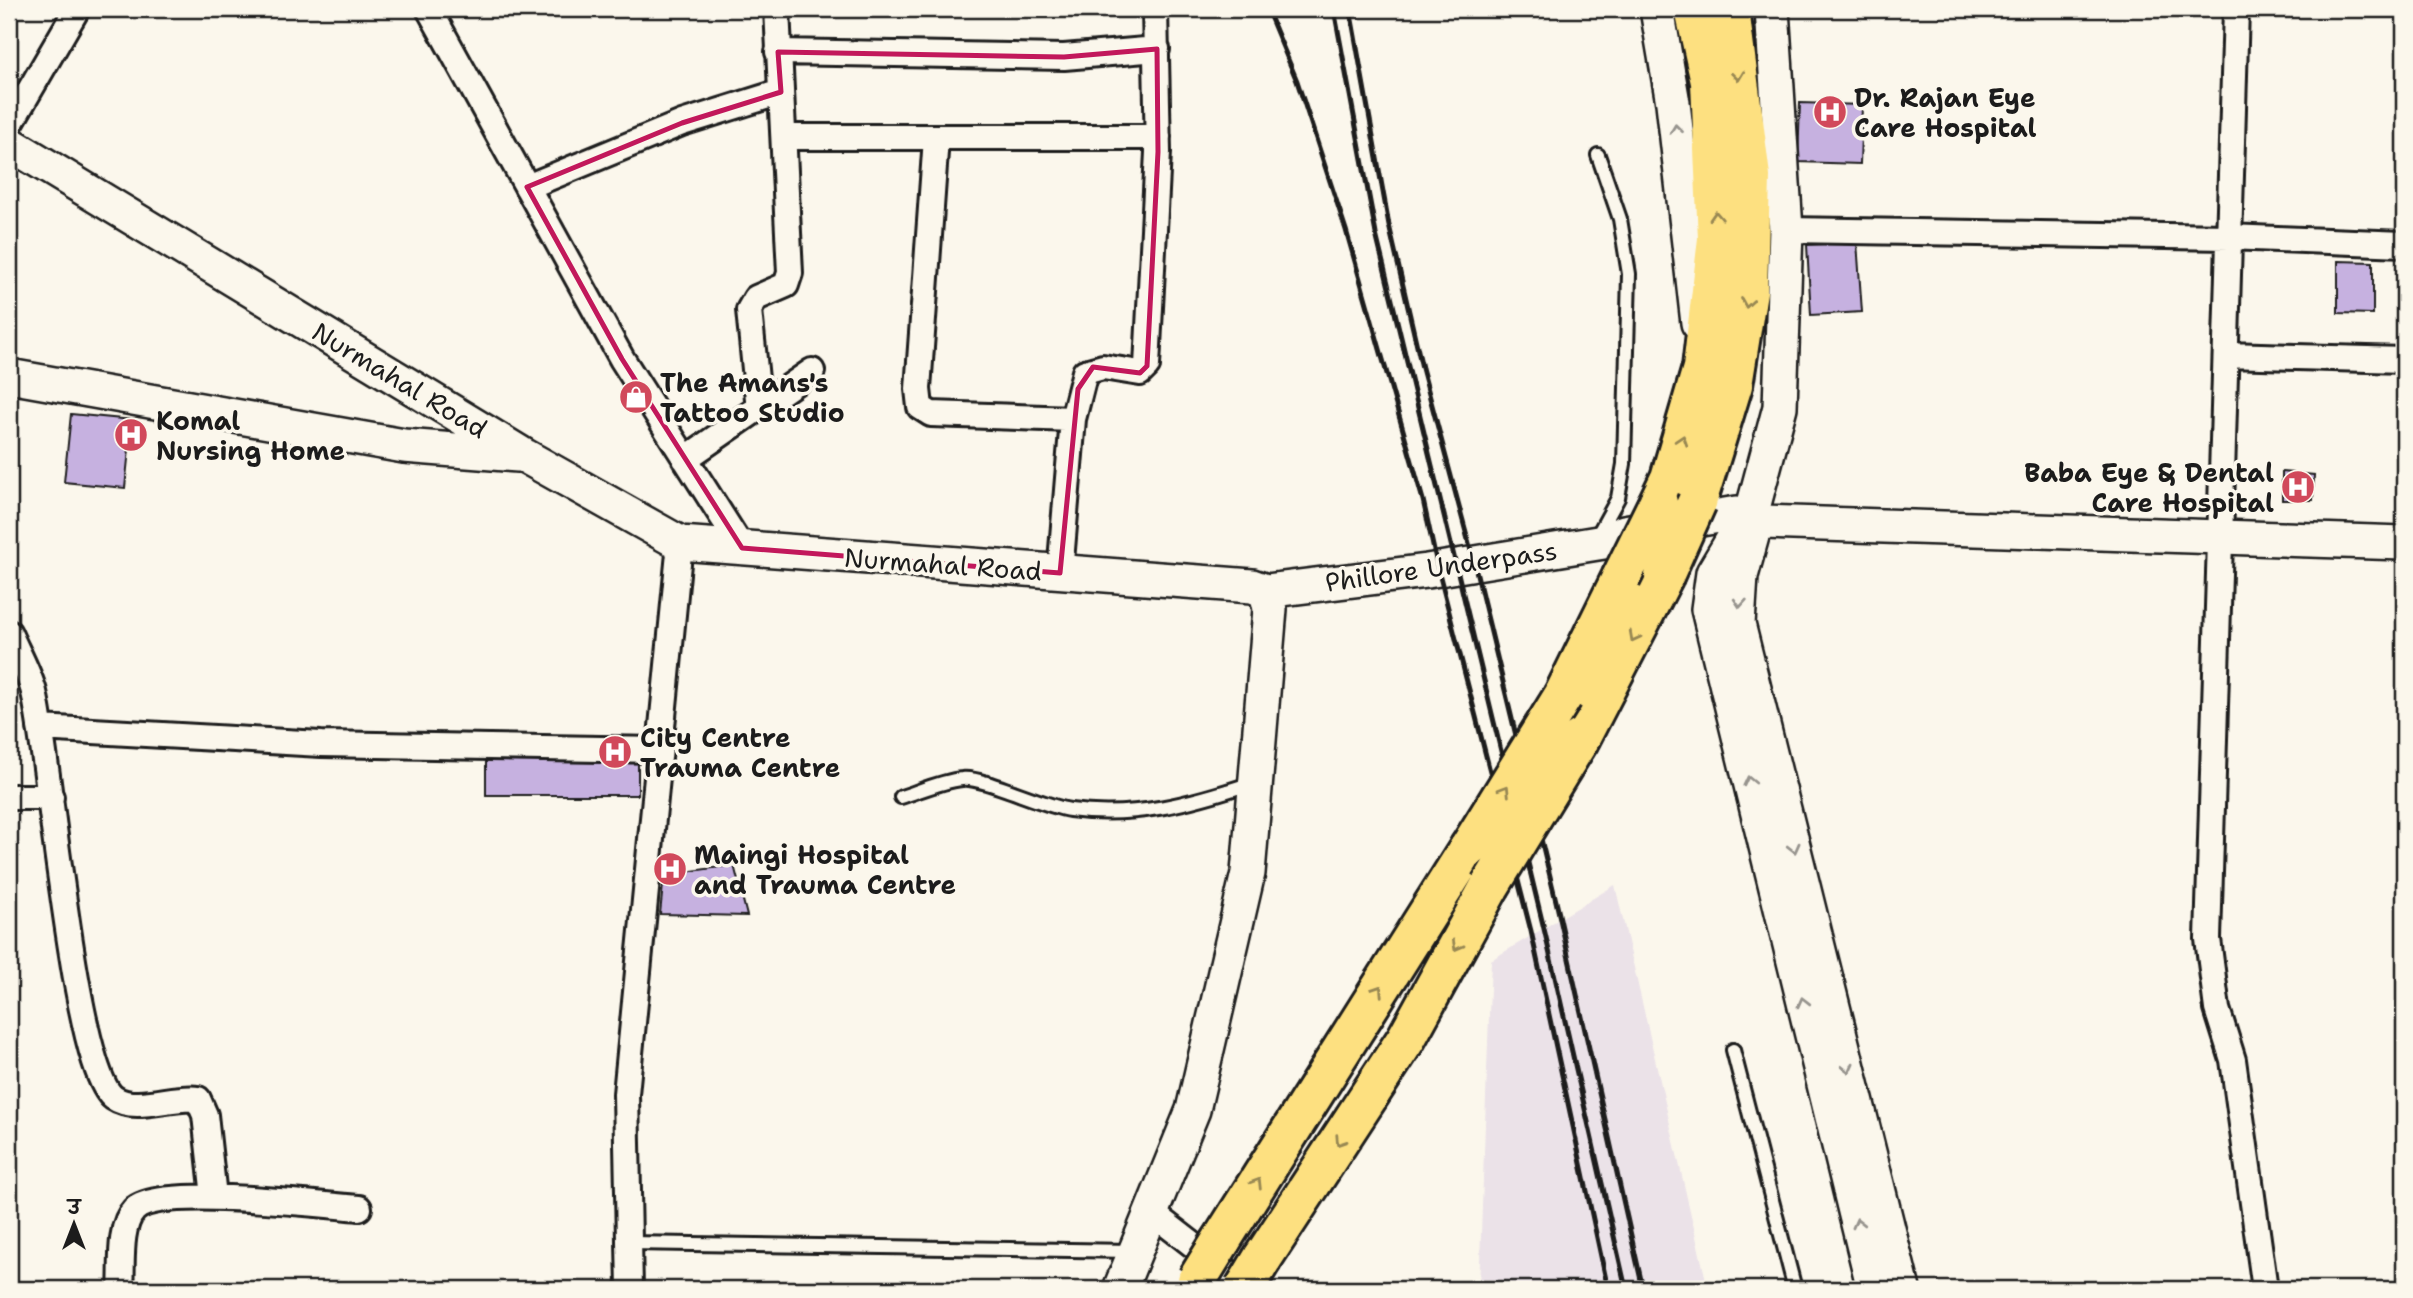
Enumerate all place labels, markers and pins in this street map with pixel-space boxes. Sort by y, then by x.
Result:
place label: Dr. Rajan Eye Care Hospital [1854,80,2037,145]
hospital icon: Dr. Rajan Eye Care Hospital [1811,93,1849,131]
place label: The Amans's Tattoo Studio [660,365,845,430]
shop icon: The Amans's Tattoo Studio [617,378,655,416]
place label: Komal Nursing Home [156,403,345,468]
hospital icon: Komal Nursing Home [112,416,150,454]
place label: Baba Eye & Dental Care Hospital [2024,455,2274,520]
hospital icon: Baba Eye & Dental Care Hospital [2279,468,2317,506]
place label: City Centre Trauma Centre [640,720,840,785]
hospital icon: City Centre Trauma Centre [596,733,634,771]
place label: Maingi Hospital and Trauma Centre [694,837,956,902]
hospital icon: Maingi Hospital and Trauma Centre [651,850,689,888]

